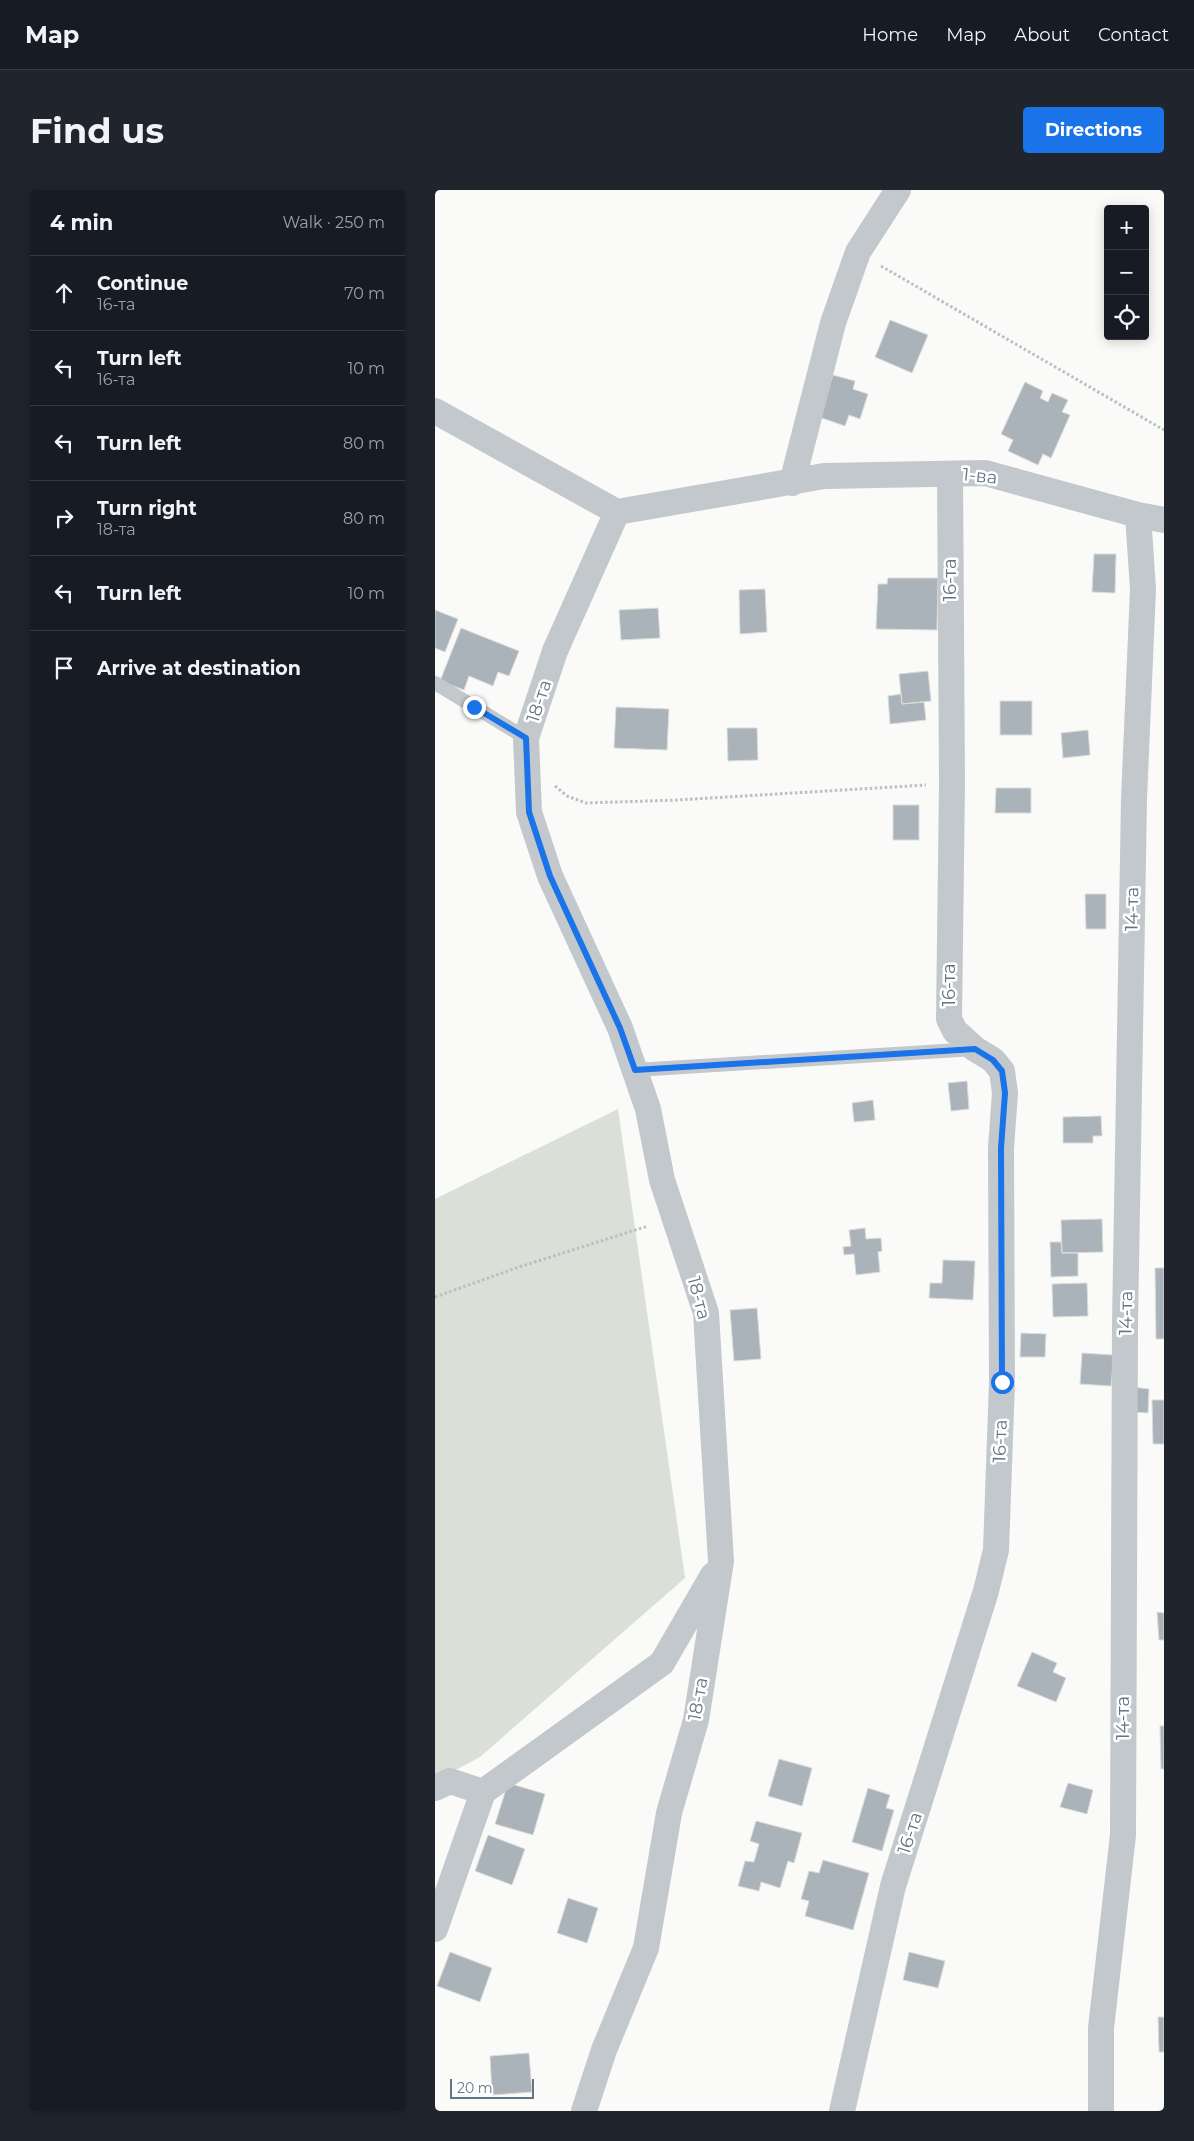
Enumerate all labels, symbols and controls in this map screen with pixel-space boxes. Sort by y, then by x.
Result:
text: Map [25,20,79,49]
text: Home [862,24,918,46]
text: Map [946,24,986,46]
text: About [1014,24,1070,46]
text: Contact [1098,24,1169,46]
button: Directions [1023,107,1164,153]
text: Find us [30,109,164,152]
map controls [1104,205,1149,340]
button: + [1104,205,1149,250]
text: 4 min [50,210,113,235]
text: Walk · 250 m [282,213,385,232]
button: − [1104,250,1149,295]
text: Continue [97,272,188,295]
icon: ahead [50,279,78,307]
text: 70 m [344,284,385,303]
text: 16-та [97,295,135,314]
button: locate [1104,295,1149,340]
text: Turn left [97,347,182,370]
icon: left [50,354,78,382]
text: 10 m [347,359,385,378]
text: 16-та [97,370,135,389]
icon: left [50,429,78,457]
text: Turn left [97,432,182,455]
text: 80 m [343,434,385,453]
street label: 1-ва [962,463,998,489]
text: Turn right [97,497,197,520]
icon: right [50,504,78,532]
text: 80 m [343,509,385,528]
text: 18-та [97,520,136,539]
street label: 16-та [939,558,961,602]
icon: left [50,579,78,607]
text: Turn left [97,582,182,605]
text: 10 m [347,584,385,603]
icon: arrive [50,654,78,682]
text: Arrive at destination [97,657,301,680]
street label: 18-та [522,677,556,725]
route end [463,696,486,719]
street label: 14-та [1121,887,1143,931]
street label: 16-та [938,963,960,1007]
street label: 18-та [683,1274,715,1322]
street label: 14-та [1115,1291,1137,1335]
route start [991,1371,1014,1394]
street label: 16-та [988,1419,1012,1463]
street label: 18-та [683,1676,713,1722]
street label: 14-та [1112,1696,1134,1740]
street label: 16-та [893,1809,927,1857]
scale bar [450,2076,534,2099]
text: 20 m [457,2079,493,2097]

